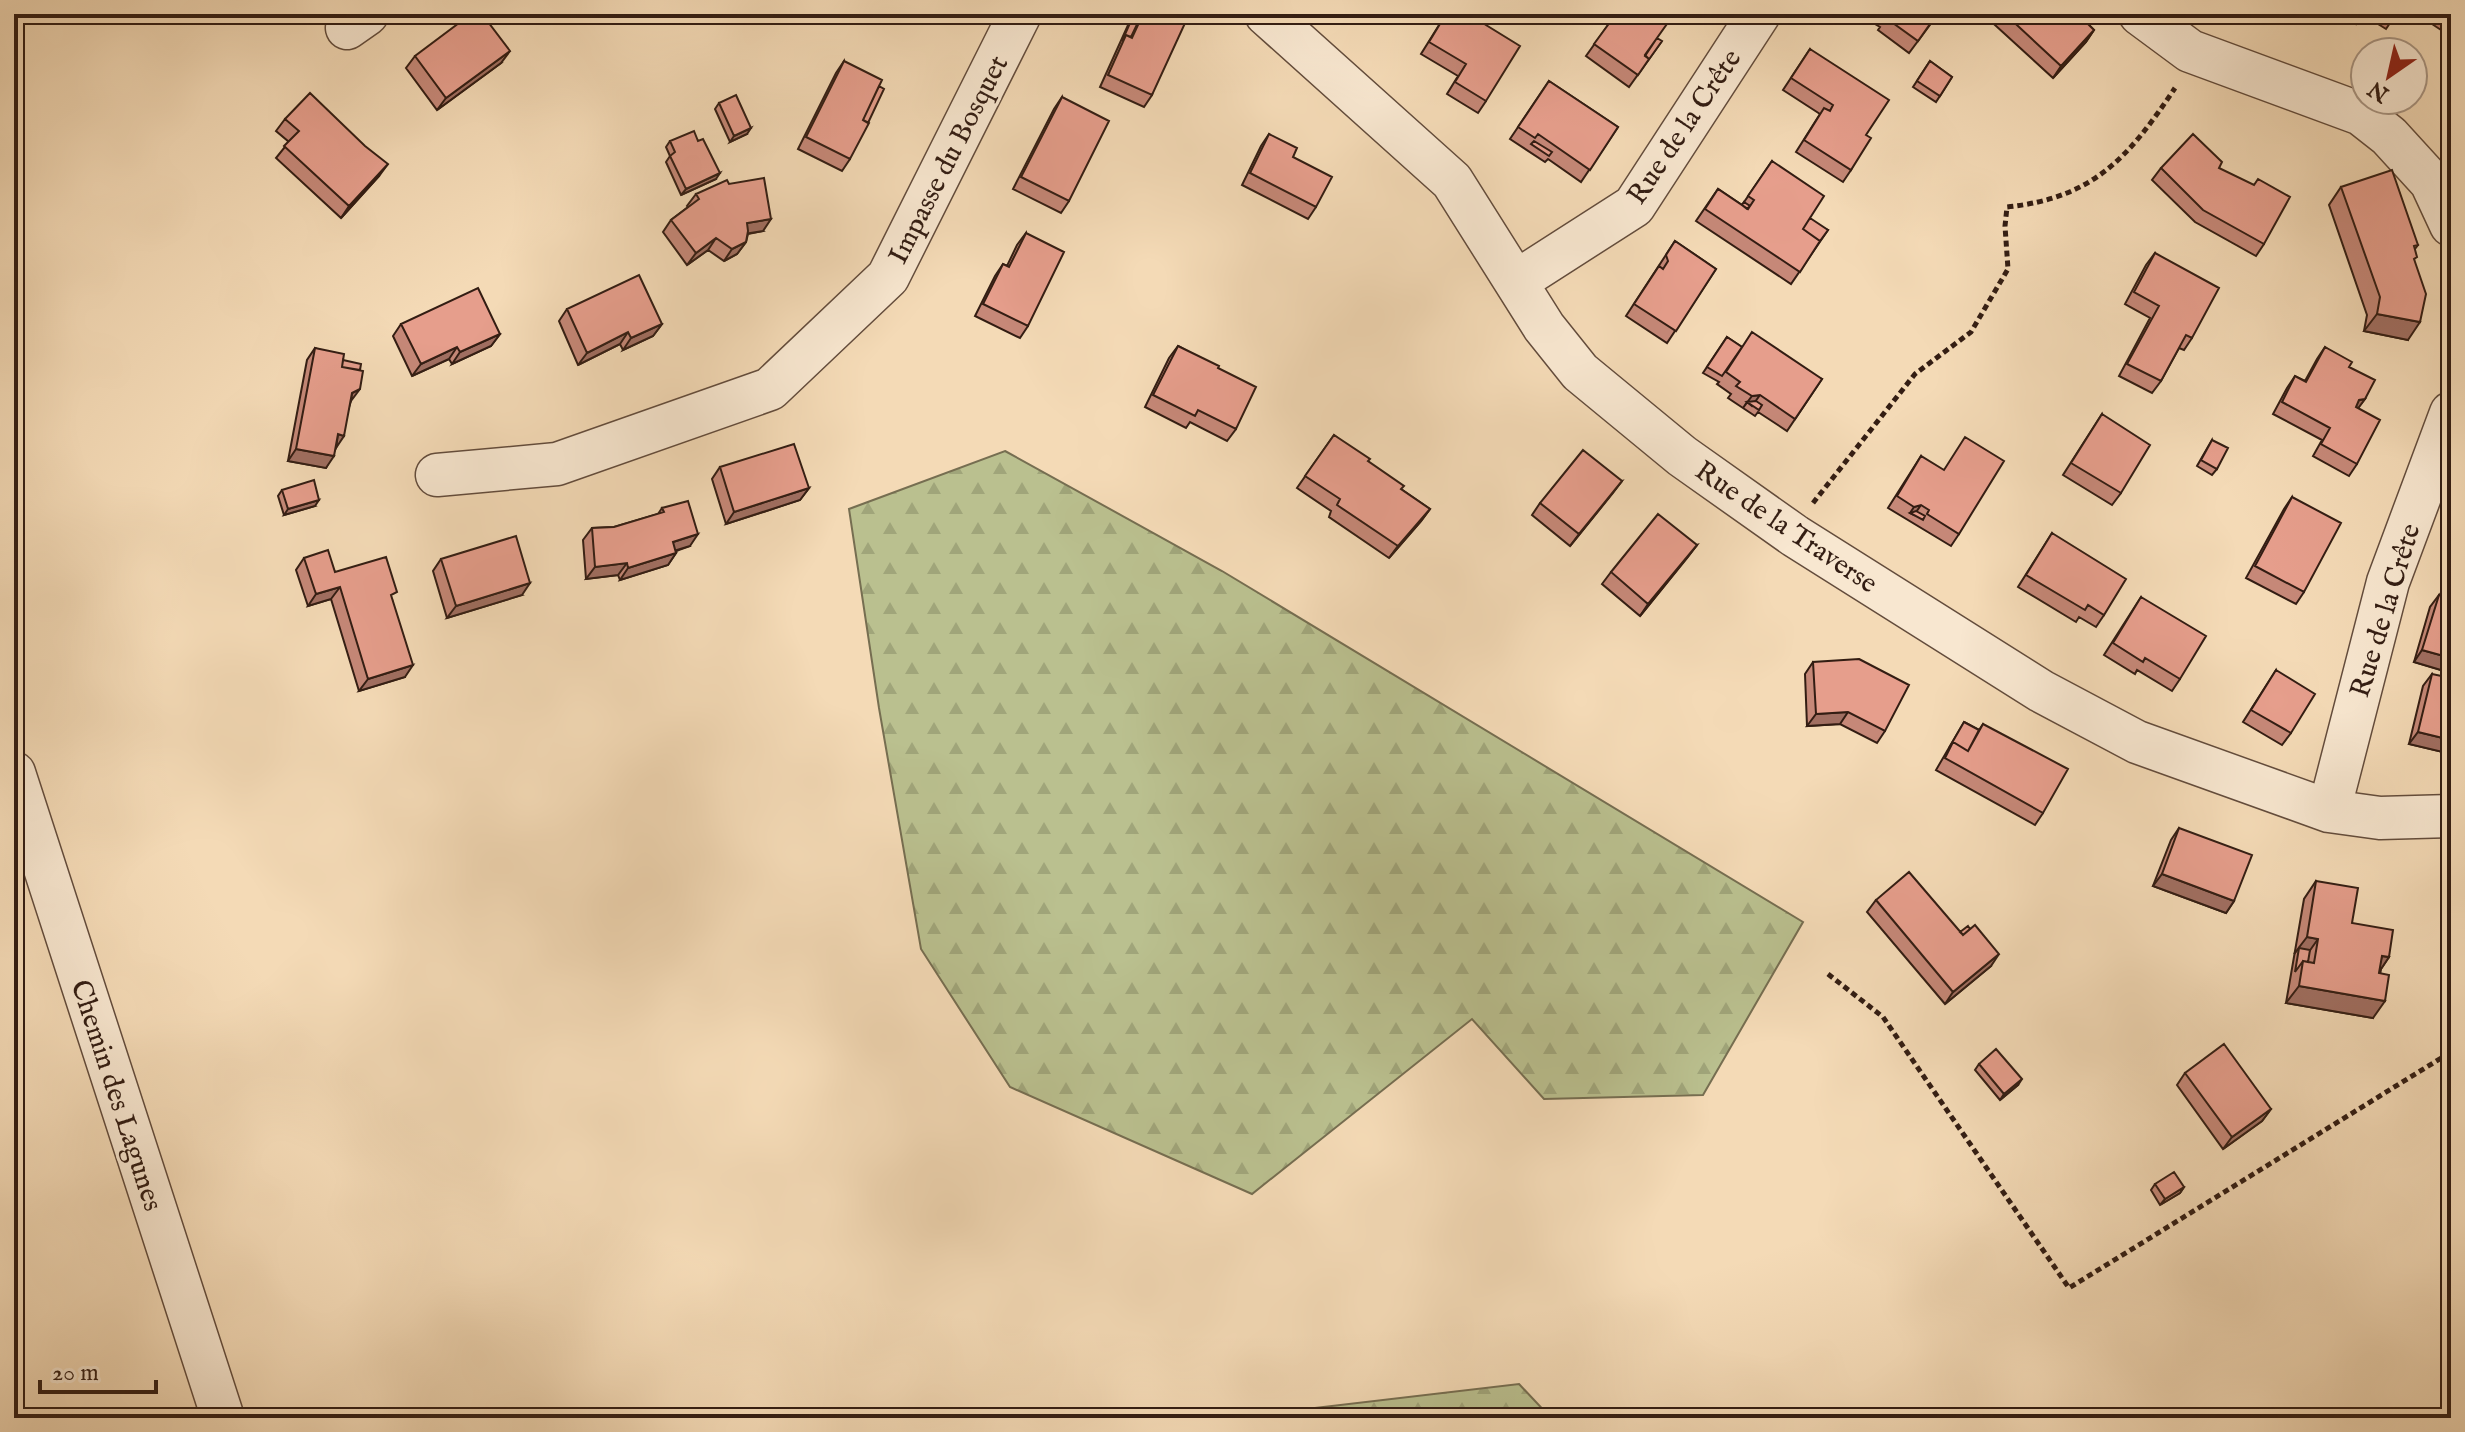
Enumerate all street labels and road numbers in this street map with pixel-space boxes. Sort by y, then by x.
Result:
street label: Rue de la Crête [1620,43,1750,212]
street label: Impasse du Bosquet [882,50,1017,270]
street label: Rue de la Traverse [1688,454,1884,602]
street label: Rue de la Crête [2343,519,2429,702]
street label: Chemin des Lagunes [62,976,169,1216]

